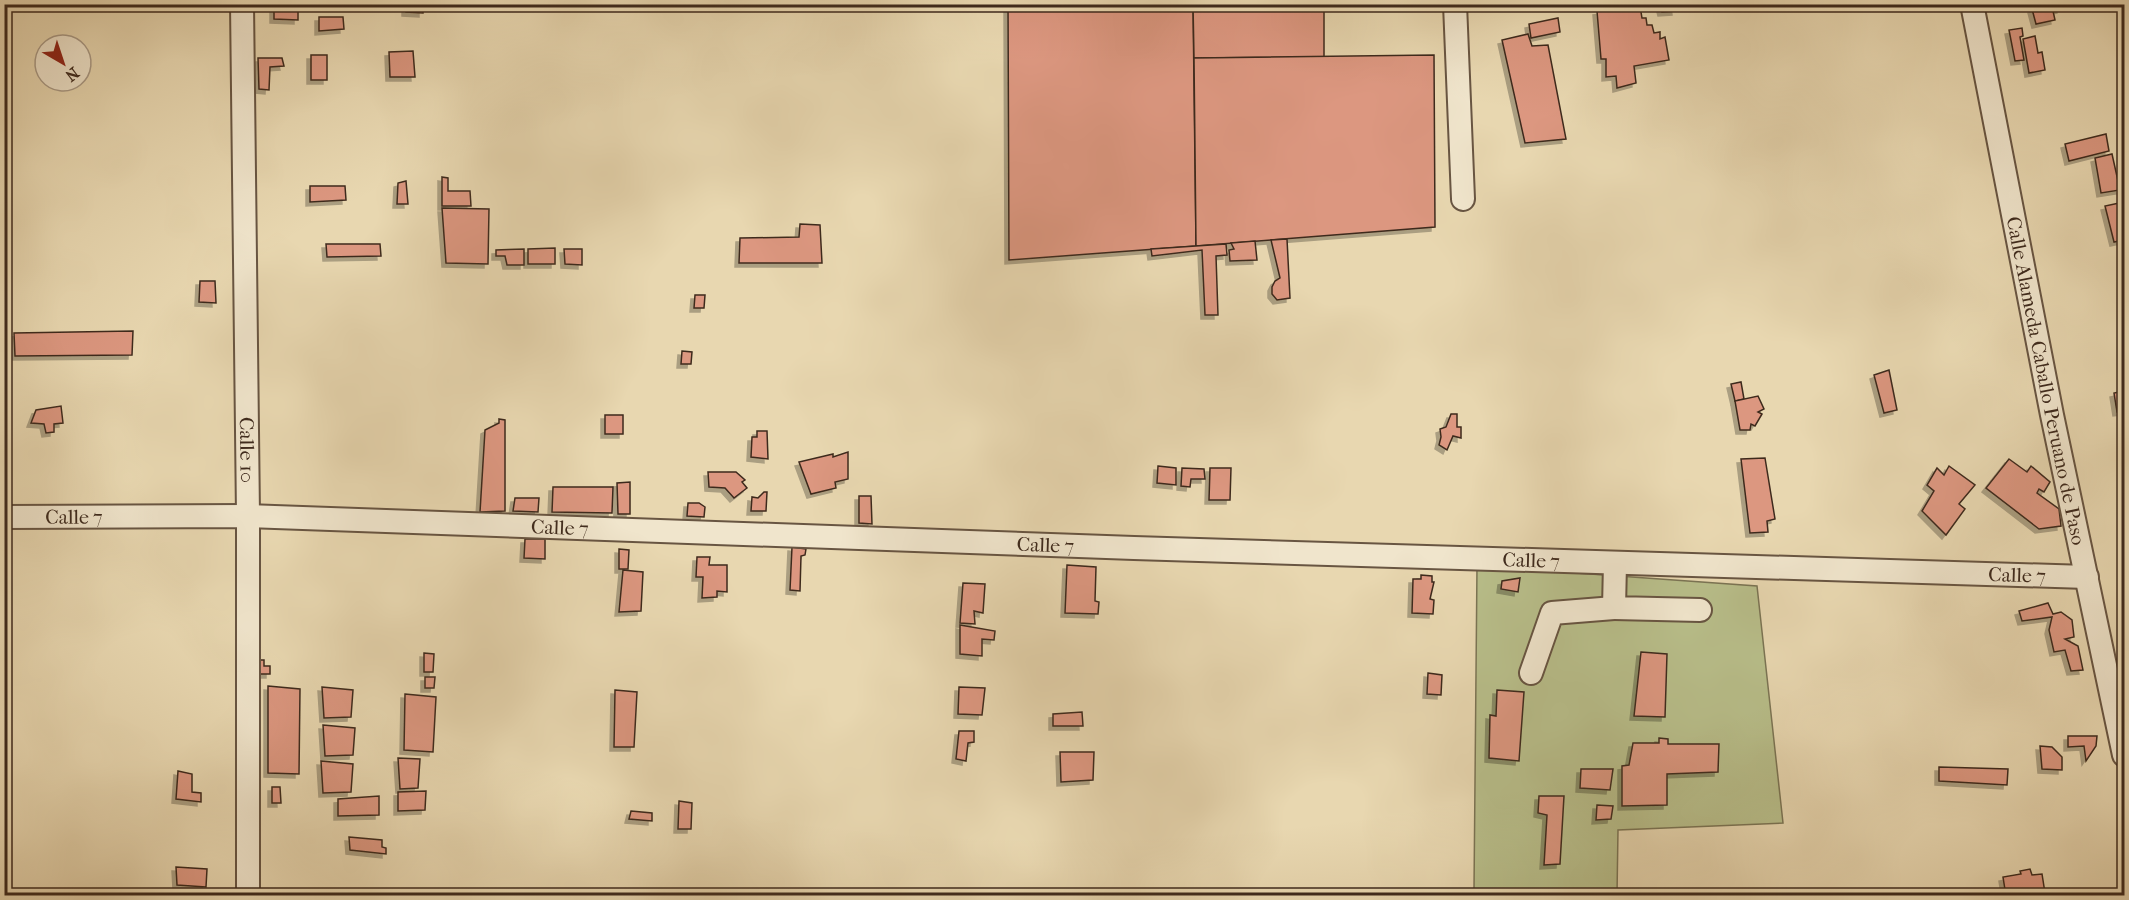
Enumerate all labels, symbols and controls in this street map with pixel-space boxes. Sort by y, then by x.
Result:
north arrow [33,33,93,93]
text: N [61,63,83,86]
street label: Calle Alameda Caballo Peruano de Paso [2002,215,2090,547]
street label: Calle 10 [235,417,259,483]
street label: Calle 7 [45,506,103,529]
street label: Calle 7 [531,515,589,540]
street label: Calle 7 [1016,533,1075,558]
street label: Calle 7 [1502,548,1561,573]
street label: Calle 7 [1988,563,2046,588]

